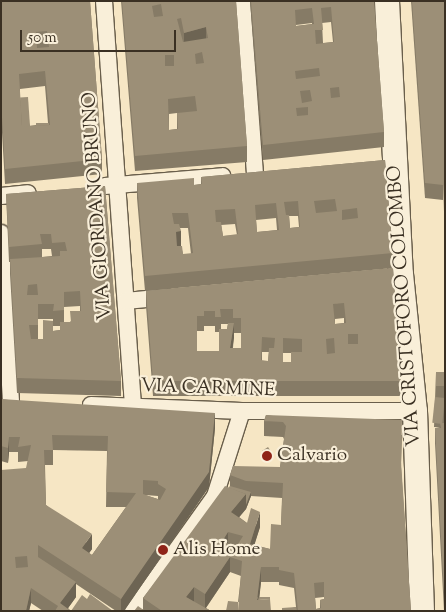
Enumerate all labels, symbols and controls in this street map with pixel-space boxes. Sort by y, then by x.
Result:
scale bar [22,20,179,52]
text: 50 m [28,28,57,49]
street label: VIA GIORDANO BRUNO [79,91,117,321]
street label: VIA CRISTOFORO COLOMBO [384,165,426,447]
street label: VIA CARMINE [140,375,276,403]
place label: Calvario [277,445,347,467]
marker: Calvario [261,450,273,462]
place label: Alis Home [173,539,260,561]
marker: Alis Home [157,544,169,556]

